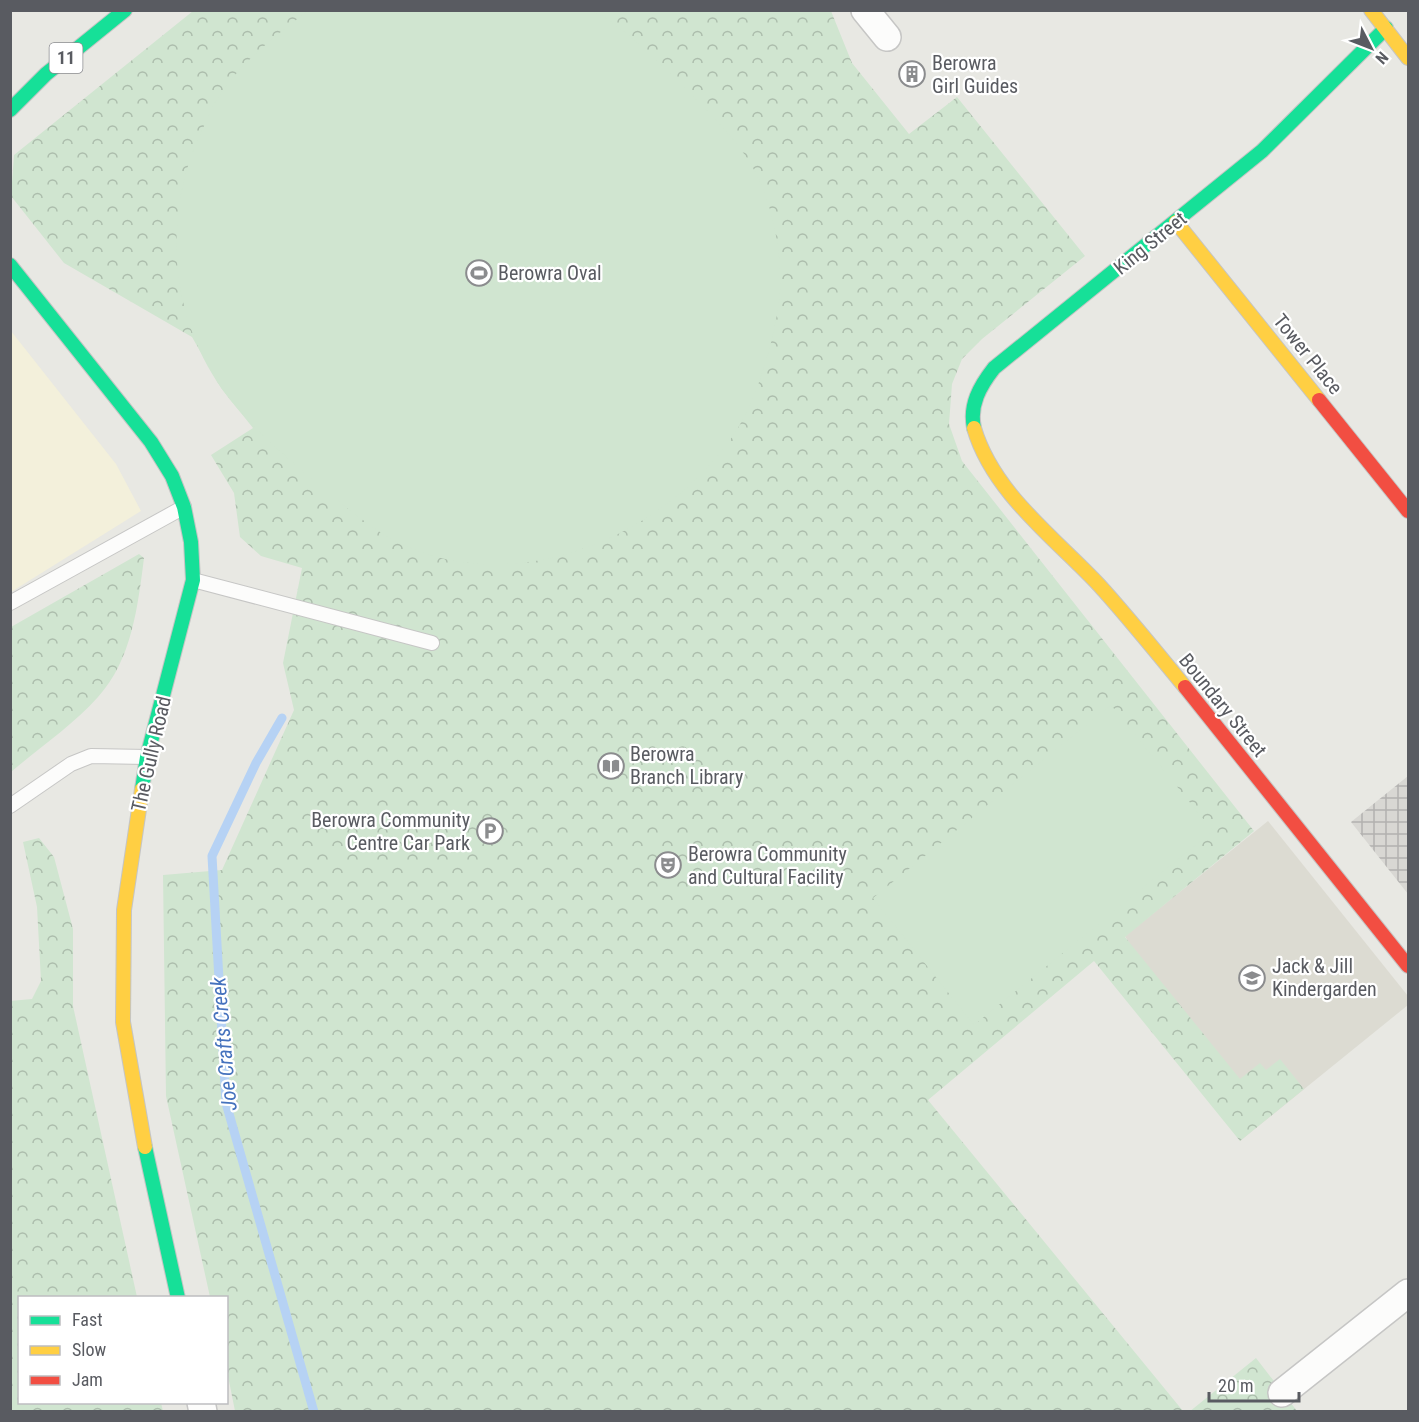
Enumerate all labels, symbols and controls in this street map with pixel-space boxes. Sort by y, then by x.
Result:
north arrow [1341,18,1401,78]
road number: 11 [50,43,82,73]
text: N [1371,48,1392,68]
place label: Berowra Girl Guides [932,51,1018,98]
building icon: Berowra Girl Guides [897,59,927,89]
street label: King Street [1109,206,1191,280]
sports icon: Berowra Oval [464,258,494,288]
place label: Berowra Oval [498,261,602,285]
street label: Tower Place [1268,309,1348,399]
street label: Boundary Street [1174,649,1272,762]
street label: The Gully Road [126,694,176,814]
place label: Berowra Branch Library [630,742,743,789]
library icon: Berowra Branch Library [596,751,626,781]
place label: Berowra Community Centre Car Park [311,808,470,855]
parking icon: Berowra Community Centre Car Park [475,816,505,846]
place label: Berowra Community and Cultural Facility [688,842,847,889]
theatre icon: Berowra Community and Cultural Facility [653,850,683,880]
place label: Jack & Jill Kindergarden [1272,954,1377,1001]
school or university icon: Jack & Jill Kindergarden [1237,963,1267,993]
water label: Joe Crafts Creek [206,975,242,1112]
legend [18,1296,228,1404]
text: Fast [72,1309,103,1330]
text: Slow [72,1339,107,1360]
scale bar [1209,1365,1299,1403]
text: Jam [72,1369,103,1390]
text: 20 m [1218,1375,1253,1396]

